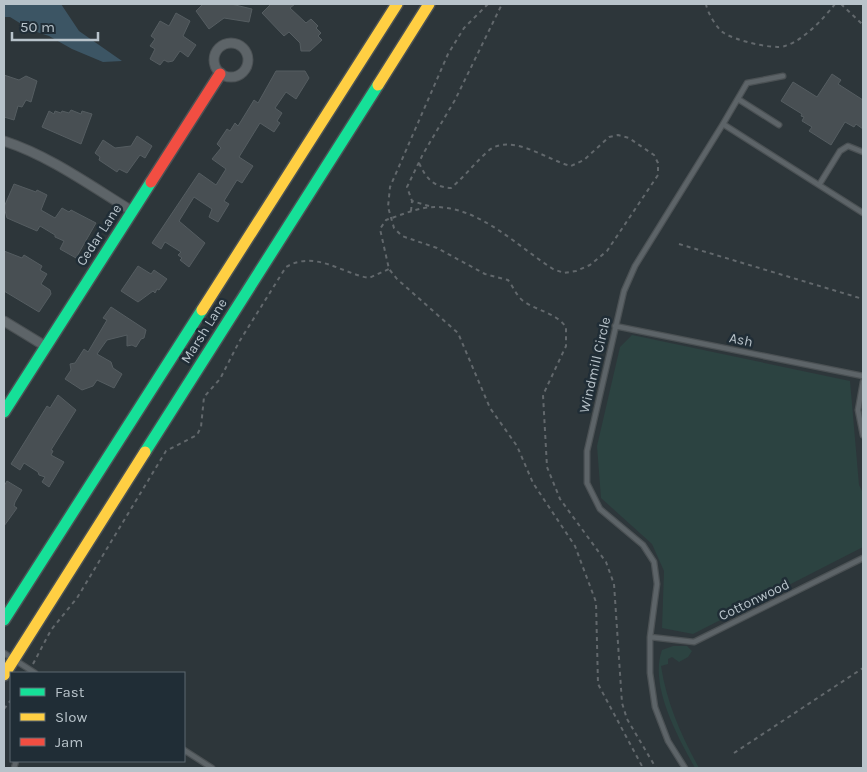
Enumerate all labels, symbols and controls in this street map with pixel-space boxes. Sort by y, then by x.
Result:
scale bar [12,10,99,42]
text: 50 m [20,18,55,36]
street label: Cedar Lane [73,201,125,269]
street label: Marsh Lane [177,295,231,367]
street label: Windmill Circle [576,315,614,415]
street label: Ash [728,329,754,351]
street label: Cottonwood [716,576,792,624]
legend [10,672,185,762]
text: Fast [55,683,85,701]
text: Slow [55,708,87,726]
text: Jam [55,733,83,751]

